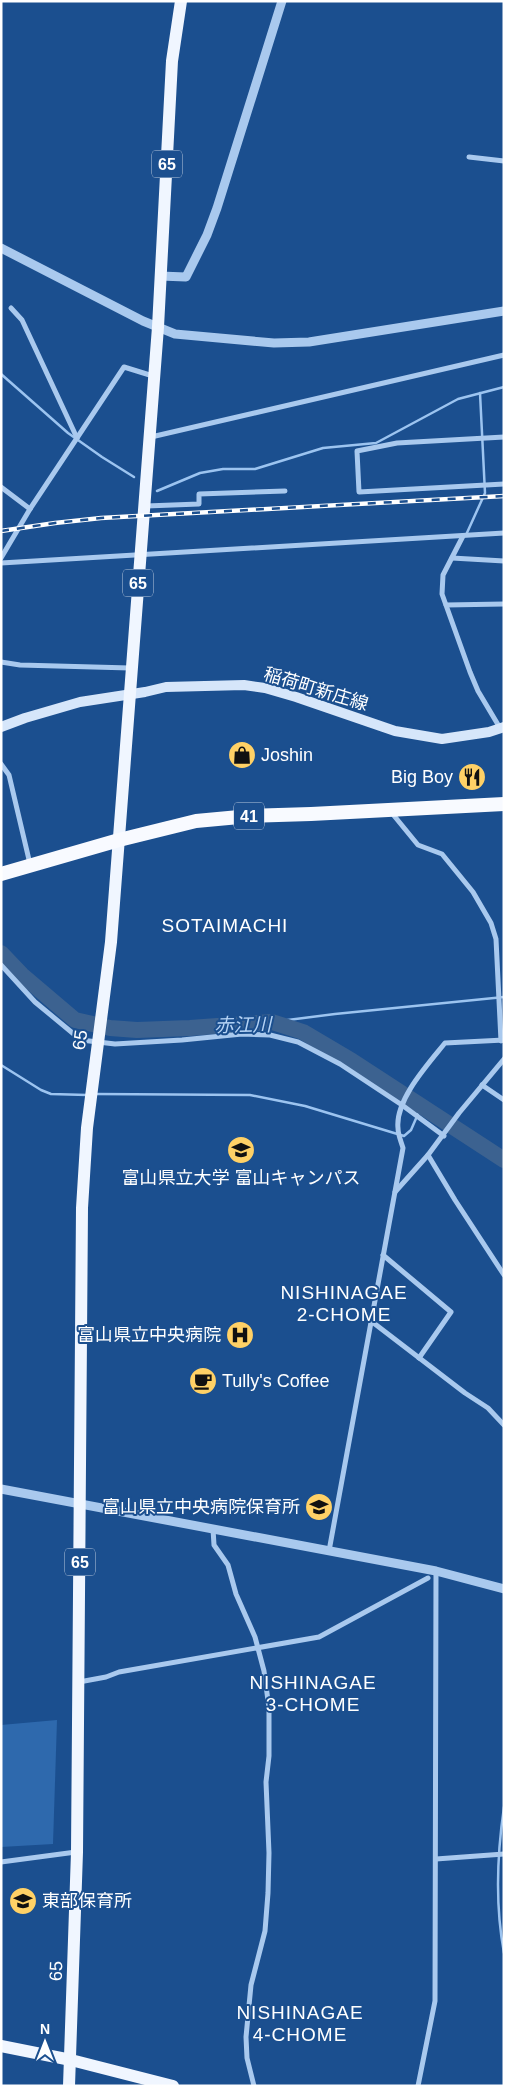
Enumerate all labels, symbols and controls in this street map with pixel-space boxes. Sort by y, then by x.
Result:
road number: 65 [152,150,182,178]
road number: 65 [123,570,153,596]
street label: 稲荷町新庄線 [261,664,371,714]
shop icon: Joshin [227,740,257,770]
place label: Joshin [261,745,313,765]
restaurant icon: Big Boy [457,762,487,792]
place label: Big Boy [391,767,453,787]
road number: 41 [234,802,264,829]
district label: SOTAIMACHI [162,915,288,936]
water label: 赤江川 [214,1014,274,1036]
street label: 65 [69,1029,91,1051]
school or university icon: 富山県立大学 富山キャンパス [226,1135,256,1165]
place label: 富山県立大学 富山キャンパス [122,1168,361,1188]
district label: NISHINAGAE 2-CHOME [280,1282,408,1325]
hospital icon: 富山県立中央病院 [225,1320,255,1350]
place label: 富山県立中央病院 [77,1325,221,1345]
cafe icon: Tully's Coffee [188,1366,218,1396]
place label: Tully's Coffee [222,1371,329,1391]
school or university icon: 富山県立中央病院保育所 [304,1492,334,1522]
place label: 富山県立中央病院保育所 [102,1497,300,1517]
road number: 65 [65,1548,95,1575]
district label: NISHINAGAE 3-CHOME [249,1672,377,1715]
school or university icon: 東部保育所 [8,1886,38,1916]
place label: 東部保育所 [42,1891,132,1911]
street label: 65 [46,1961,66,1981]
district label: NISHINAGAE 4-CHOME [236,2002,364,2045]
north arrow [20,2017,70,2067]
text: N [40,2021,50,2037]

